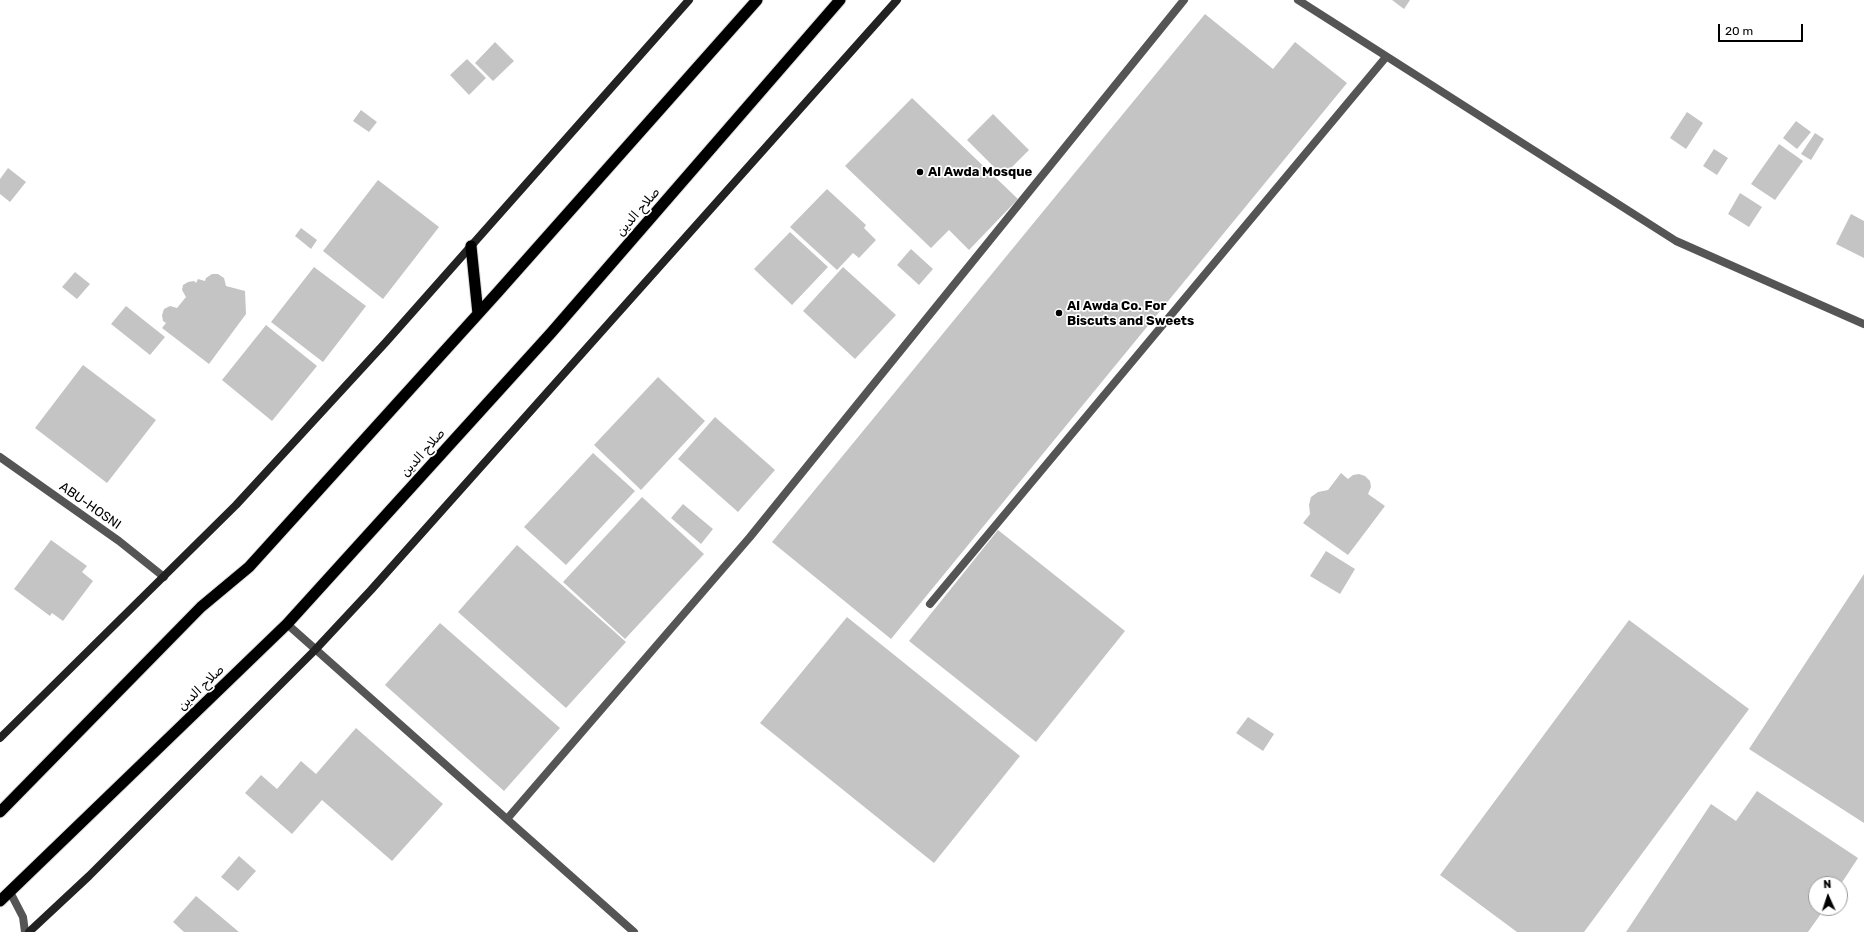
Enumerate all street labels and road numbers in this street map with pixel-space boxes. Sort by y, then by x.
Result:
street label: صلاح الدين [613,185,663,239]
street label: صلاح الدين [398,426,448,480]
street label: ABU-HOSNI [56,479,124,533]
street label: صلاح الدين [174,662,228,714]

